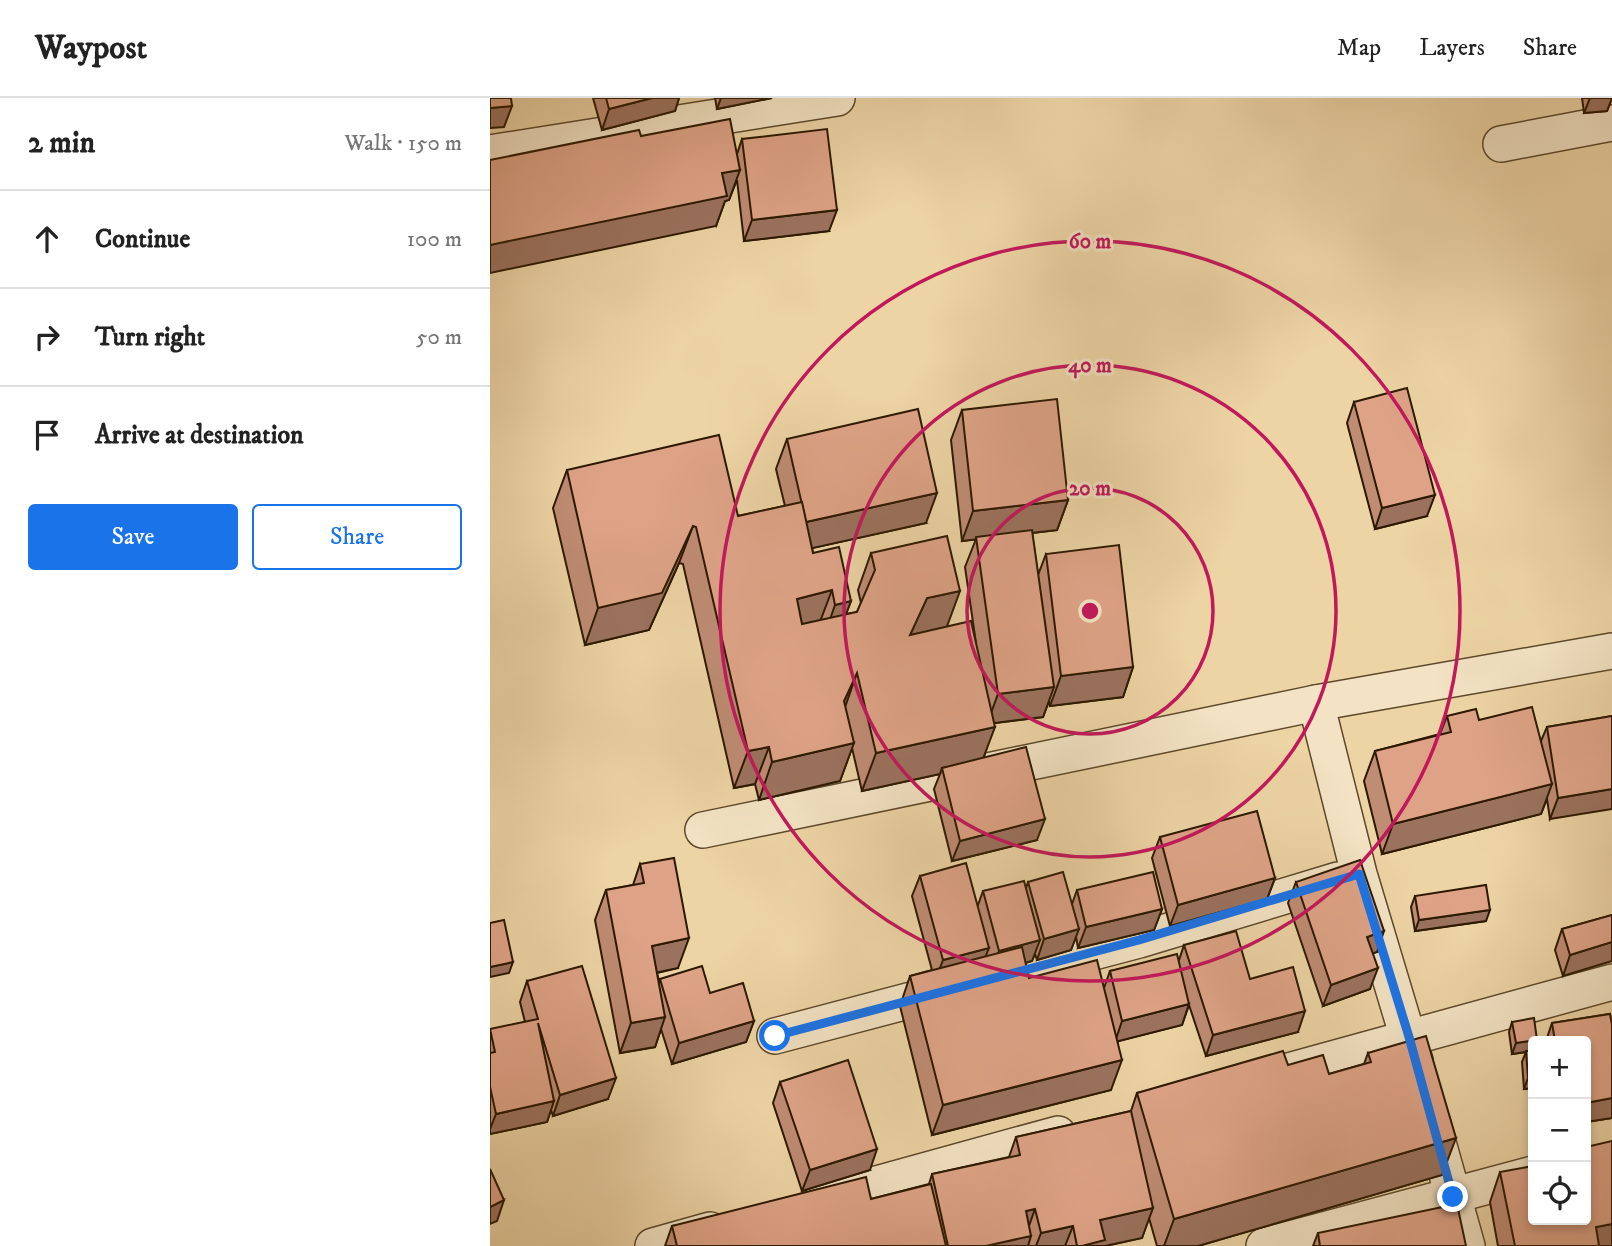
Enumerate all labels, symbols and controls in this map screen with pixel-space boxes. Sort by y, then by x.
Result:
text: Waypost [35,28,147,69]
text: Map [1337,33,1381,63]
text: Layers [1419,33,1485,63]
text: Share [1523,33,1577,63]
text: 2 min [28,125,95,162]
text: Walk · 150 m [345,129,462,158]
icon: ahead [28,220,66,258]
text: Continue [95,223,190,256]
text: 100 m [407,225,462,254]
text: 60 m [1069,229,1111,255]
icon: right [28,318,66,356]
text: Turn right [95,321,205,354]
text: 50 m [416,323,462,352]
text: 40 m [1068,353,1112,379]
icon: arrive [28,416,66,454]
text: Arrive at destination [95,419,304,452]
text: 20 m [1069,476,1111,502]
button: Save [28,504,238,570]
button: Share [252,504,462,570]
centre of rings [1078,599,1102,623]
route start [759,1020,790,1051]
map controls [1528,1036,1591,1225]
button: + [1528,1036,1591,1099]
button: − [1528,1099,1591,1162]
button: locate [1528,1162,1591,1225]
route end [1437,1181,1468,1212]

